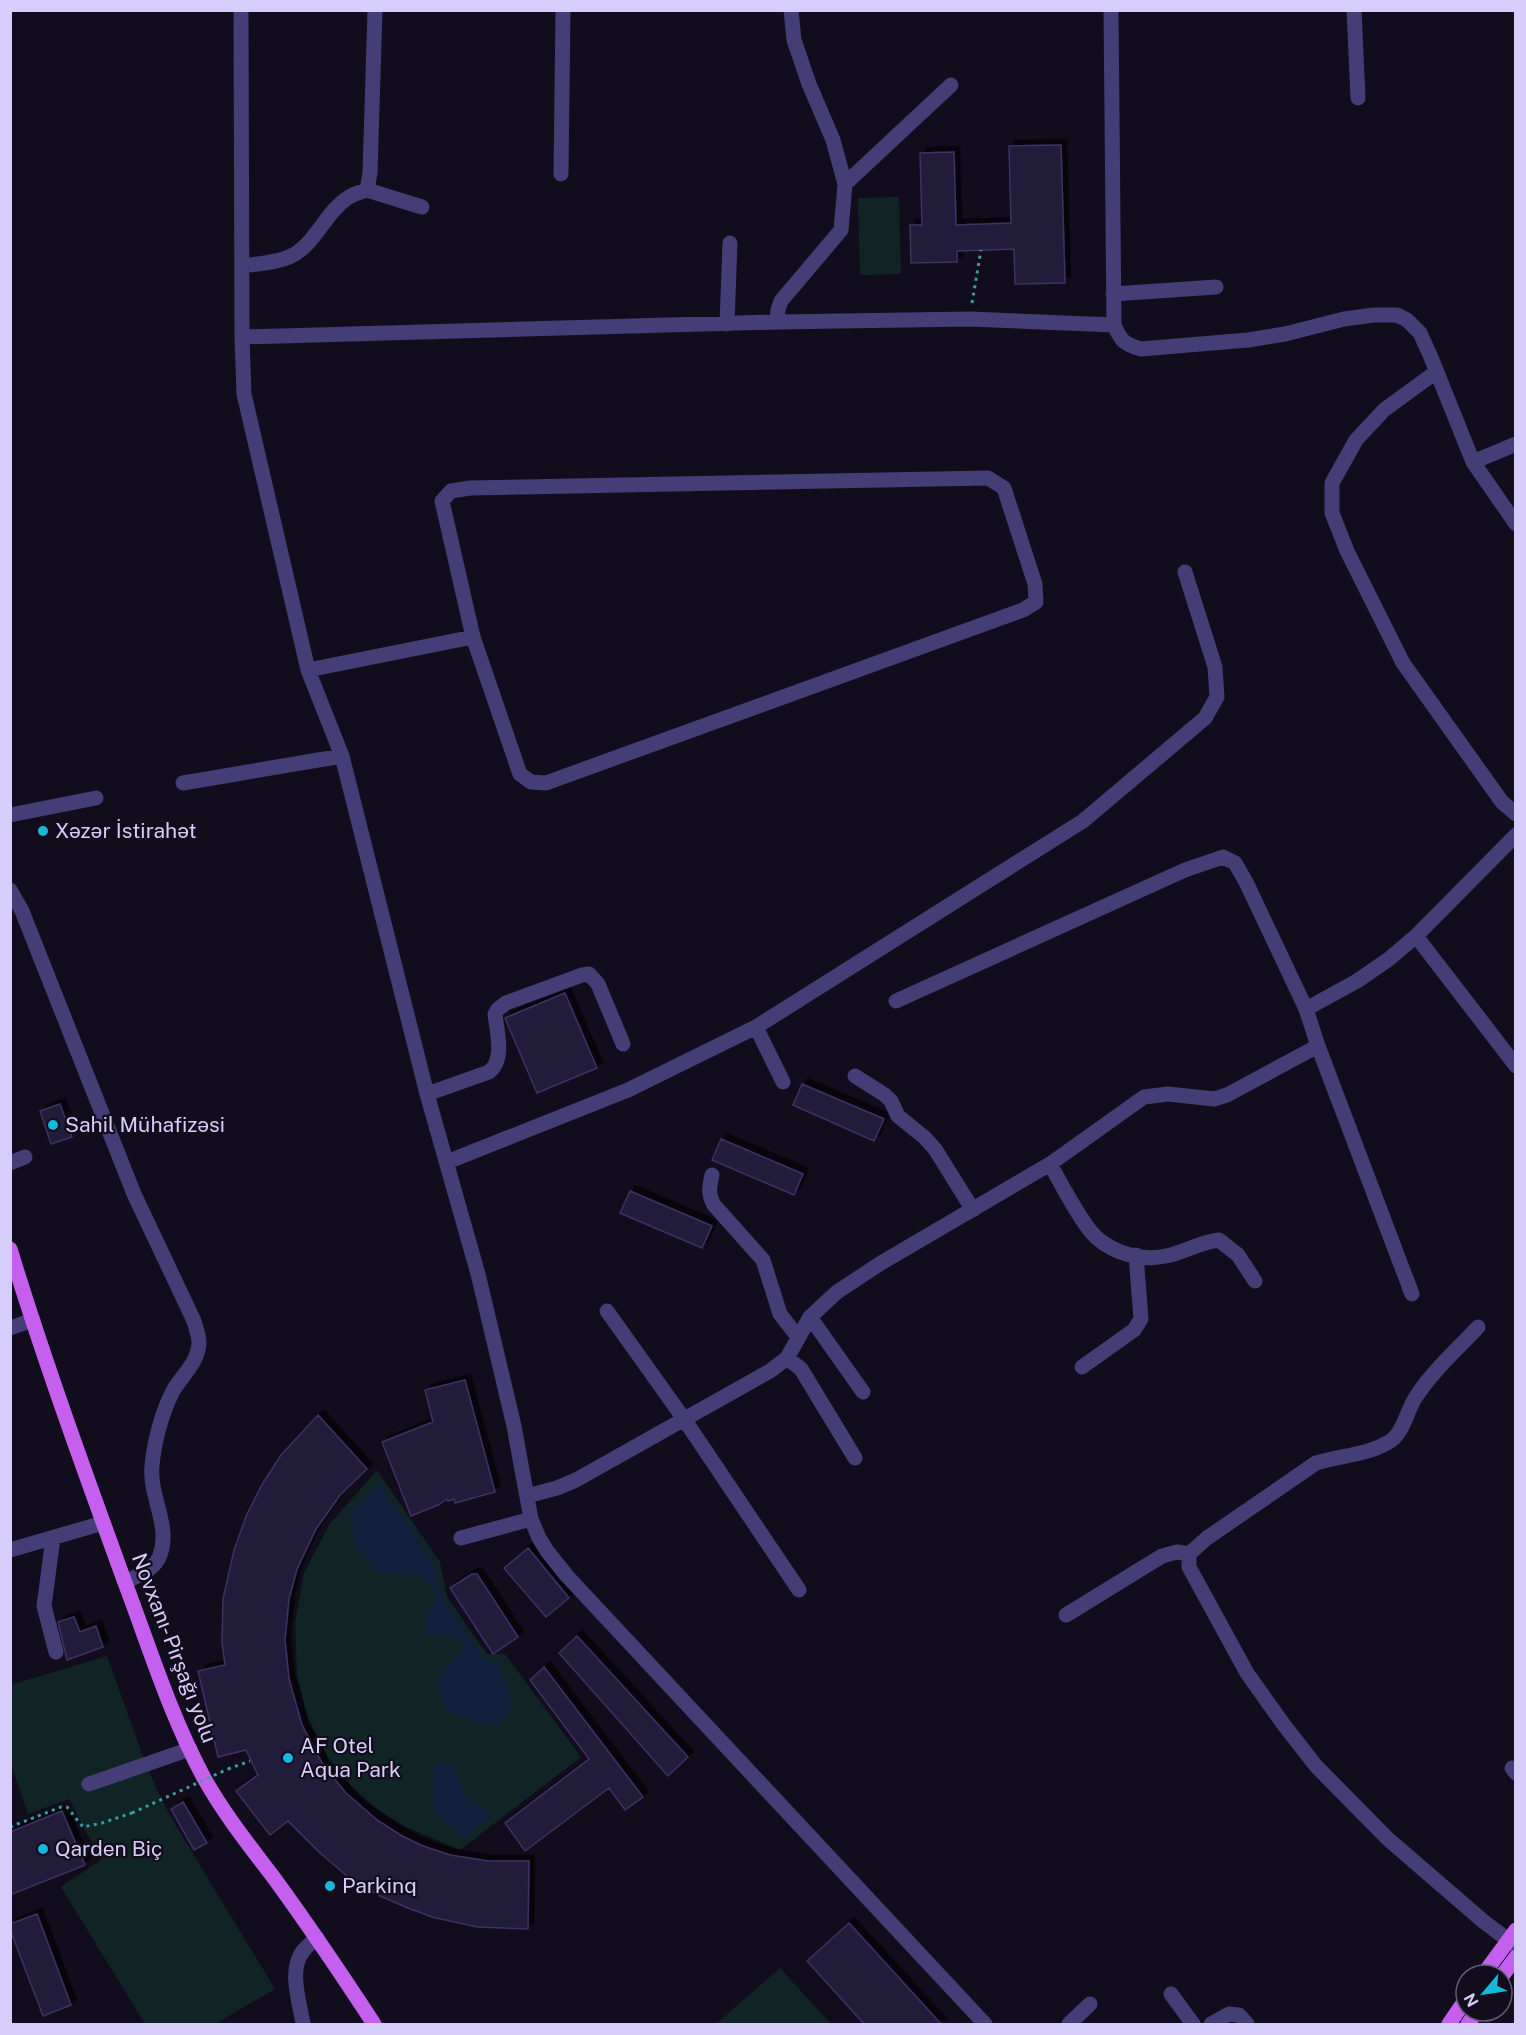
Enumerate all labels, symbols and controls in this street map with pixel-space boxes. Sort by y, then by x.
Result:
place label: Xəzər İstirahət [55,818,197,843]
marker: Xəzər İstirahət [36,824,50,838]
place label: Sahil Mühafizəsi [65,1112,225,1137]
marker: Sahil Mühafizəsi [46,1118,60,1132]
street label: Novxanı- Pirşağı yolu [127,1549,222,1746]
place label: AF Otel Aqua Park [300,1733,401,1782]
marker: AF Otel Aqua Park [281,1751,295,1765]
place label: Qarden Biç [55,1836,162,1861]
marker: Qarden Biç [36,1842,50,1856]
place label: Parkinq [342,1873,417,1898]
marker: Parkinq [323,1879,337,1893]
north arrow [1454,1963,1514,2023]
text: N [1460,1990,1483,2010]

